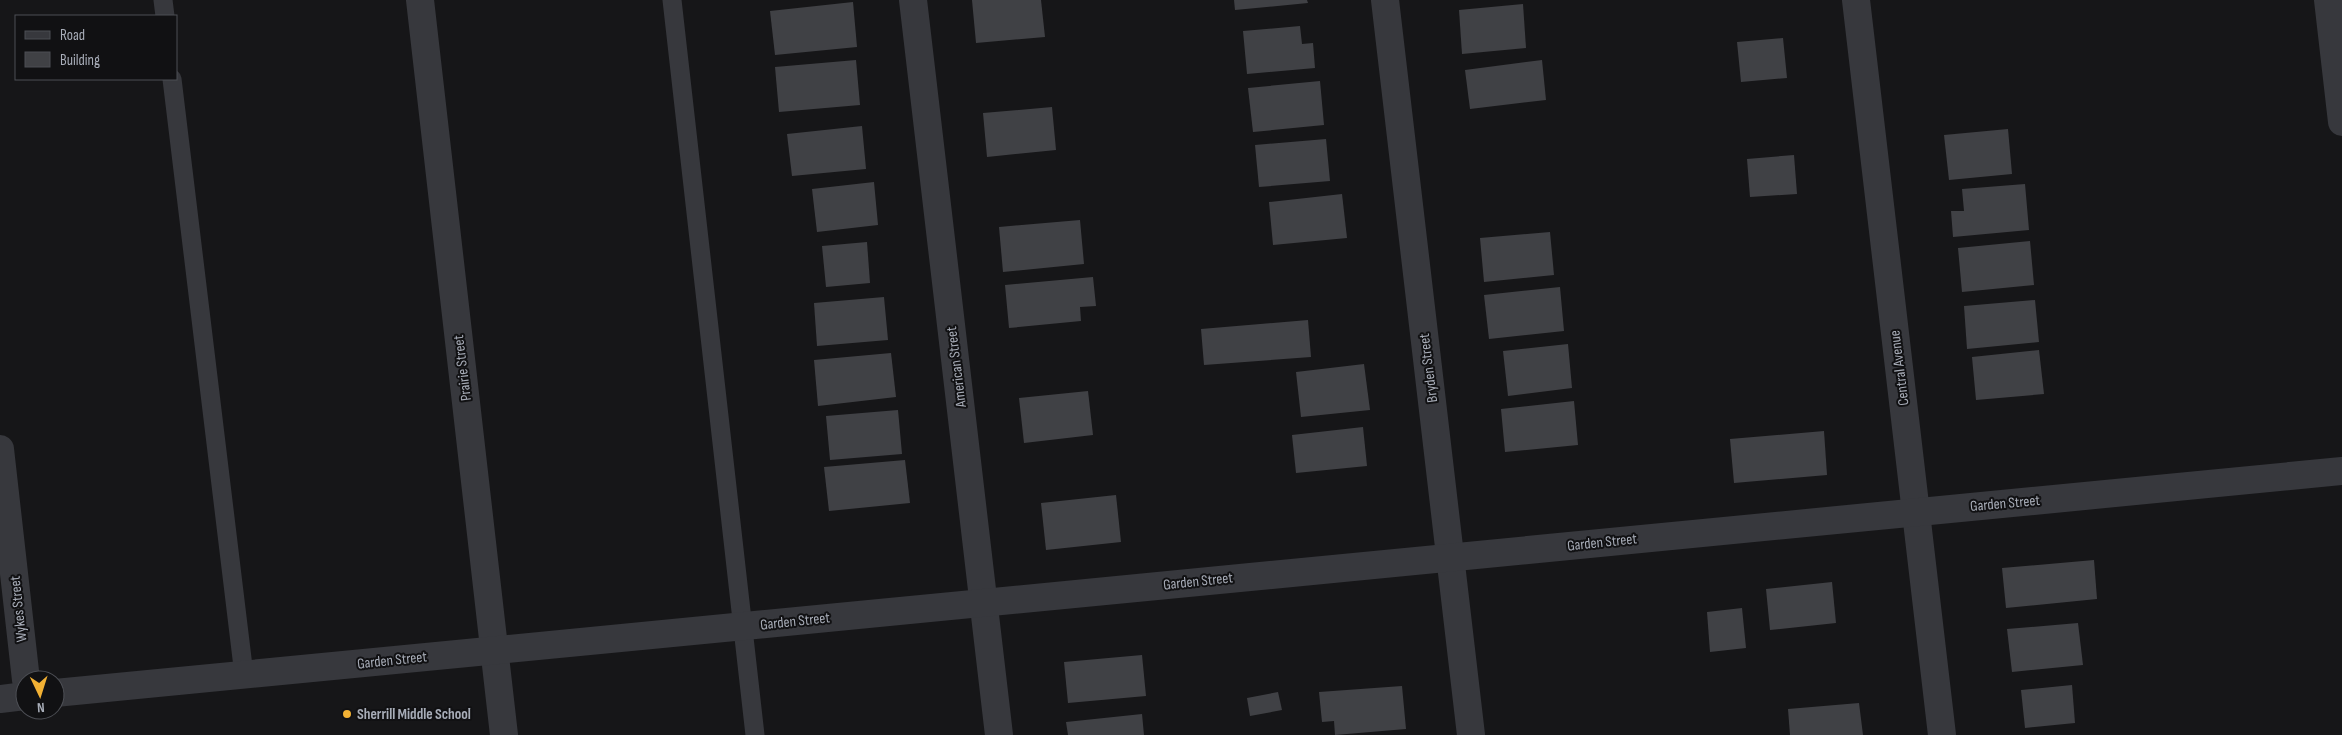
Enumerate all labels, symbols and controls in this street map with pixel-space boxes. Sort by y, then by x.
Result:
legend [15,15,178,80]
text: Road [60,26,85,45]
text: Building [60,51,100,70]
street label: American Street [942,325,971,410]
street label: Central Avenue [1885,329,1914,407]
street label: Bryden Street [1415,332,1442,404]
street label: Prairie Street [449,334,476,402]
street label: Garden Street [1969,491,2041,516]
street label: Garden Street [1566,529,1638,556]
street label: Garden Street [1162,568,1234,595]
street label: Wykes Street [6,575,31,643]
street label: Garden Street [759,608,831,635]
street label: Garden Street [356,647,428,674]
north arrow [15,670,65,720]
text: N [37,699,45,716]
place label: Sherrill Middle School [357,705,471,724]
marker: Sherrill Middle School [341,708,353,720]

